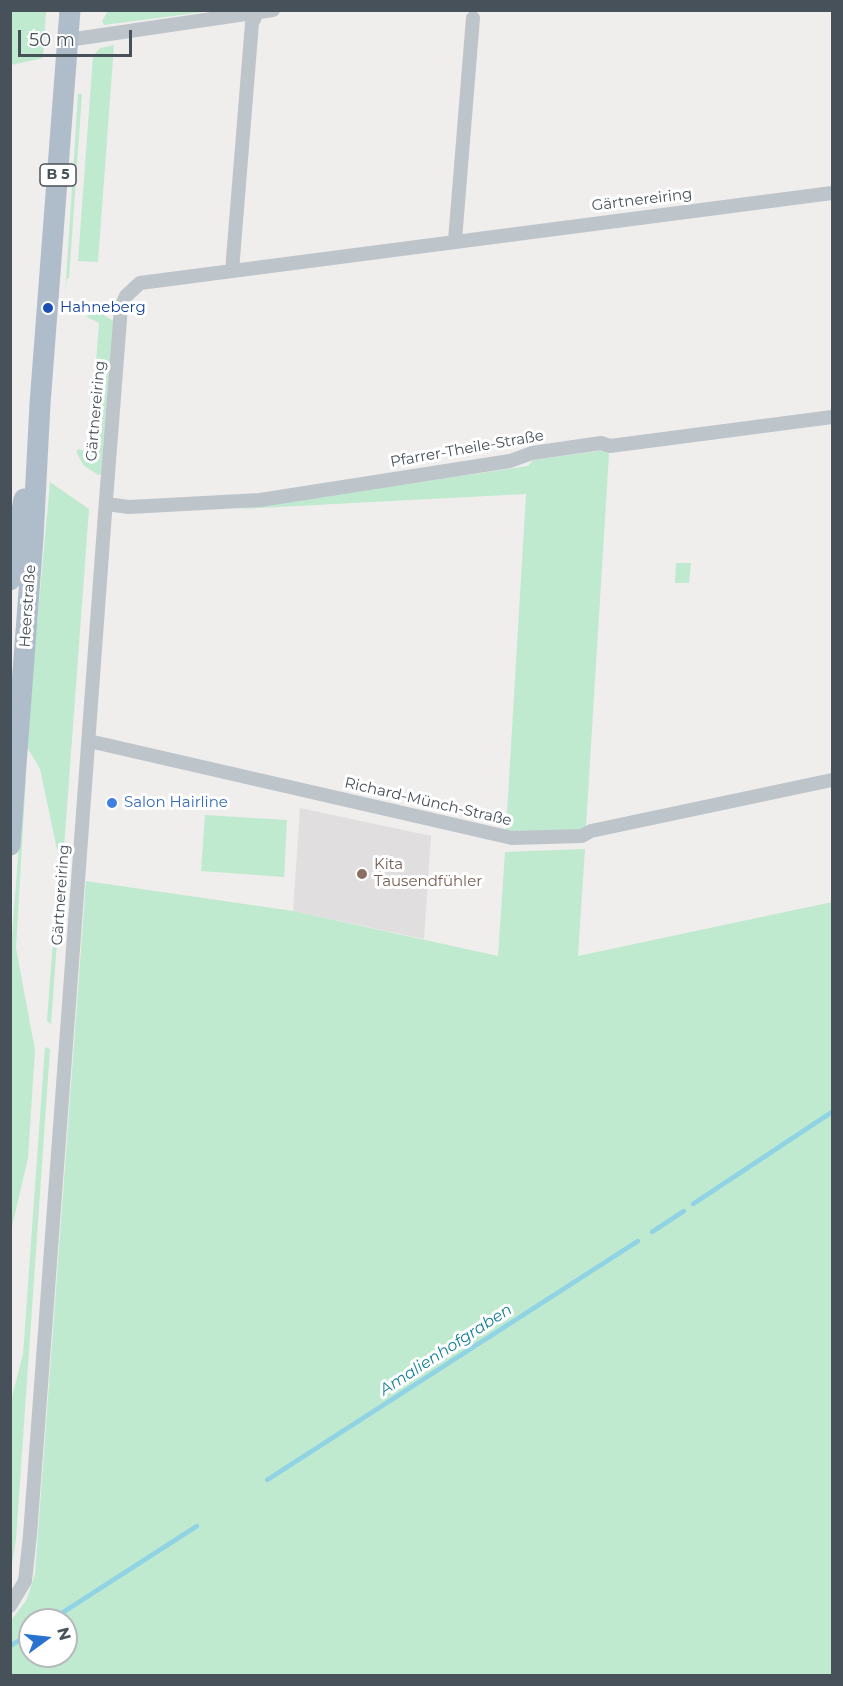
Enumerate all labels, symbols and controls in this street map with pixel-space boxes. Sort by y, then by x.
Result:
scale bar [21,18,135,56]
text: 50 m [29,29,75,51]
road number: B 5 [40,164,76,186]
street label: Gärtnereiring [591,185,693,215]
place label: Hahneberg [60,299,146,317]
marker: Hahneberg [41,301,55,315]
street label: Gärtnereiring [83,360,109,462]
street label: Pfarrer-Theile-Straße [389,427,545,471]
street label: Heerstraße [16,564,40,648]
street label: Richard-Münch-Straße [343,774,513,830]
place label: Salon Hairline [124,794,228,812]
marker: Salon Hairline [105,796,119,810]
street label: Gärtnereiring [48,844,74,946]
place label: Kita Tausendfühler [374,856,482,891]
marker: Kita Tausendfühler [355,867,369,881]
water label: Amalienhofgraben [376,1300,516,1400]
north arrow [18,1608,78,1668]
text: N [53,1625,75,1642]

